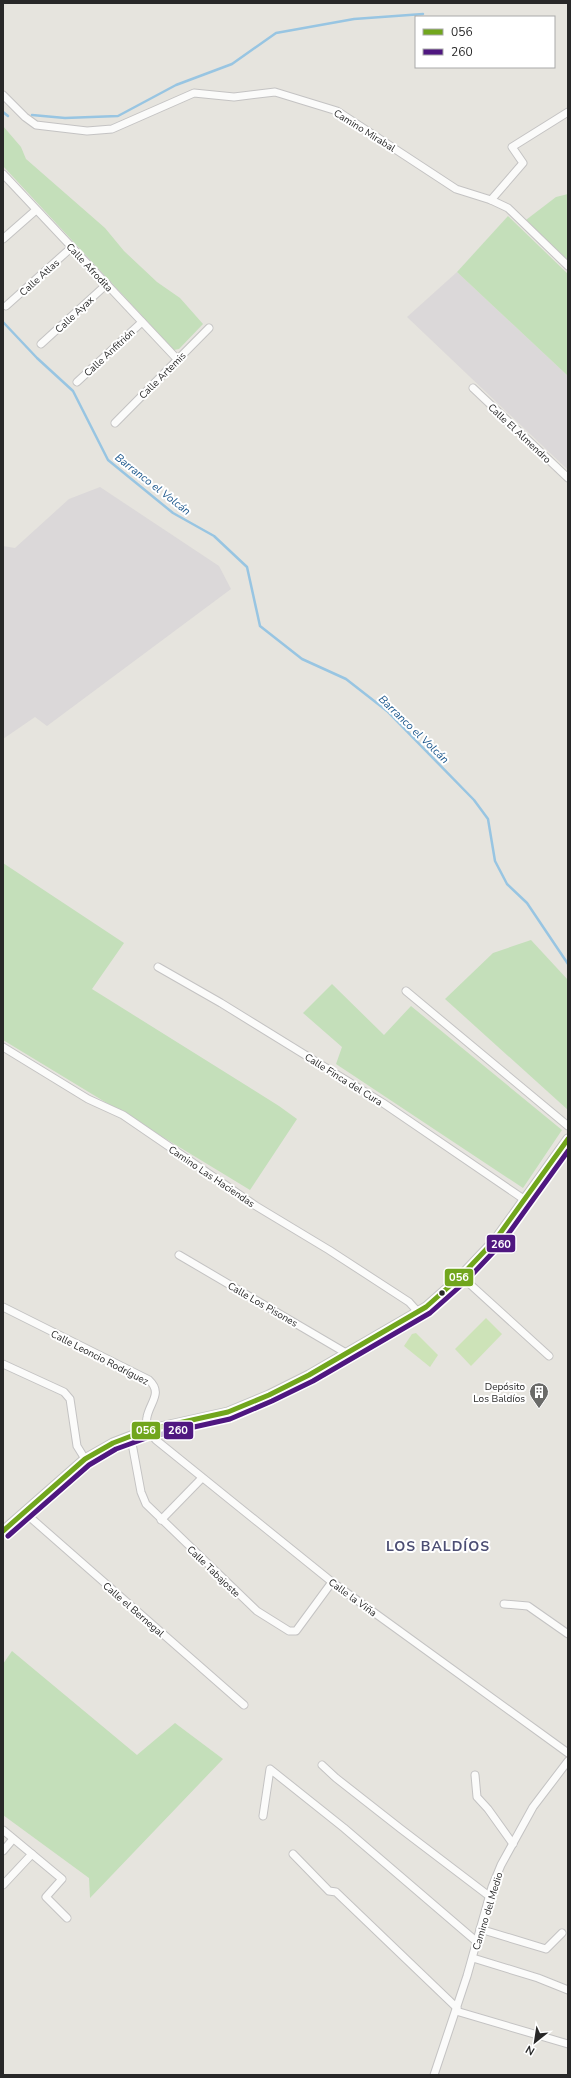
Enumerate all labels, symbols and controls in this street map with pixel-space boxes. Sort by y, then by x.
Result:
legend [415,16,555,68]
text: 056 [451,24,473,40]
text: 260 [451,44,473,60]
street label: Camino Mirabal [331,106,398,155]
street label: Calle Afrodita [63,240,116,295]
street label: Calle Atlas [17,256,63,299]
street label: Calle Ayax [52,293,98,336]
street label: Calle Anfitrión [81,326,138,380]
street label: Calle Artemis [136,349,189,402]
street label: Calle El Almendro [485,401,554,467]
water label: Barranco el Volcán [112,450,194,519]
water label: Barranco el Volcán [375,692,452,767]
street label: Calle Finca del Cura [302,1050,385,1109]
street label: Camino Las Haciendas [165,1143,258,1211]
line badge: 260 [486,1234,516,1253]
text: 260 [491,1237,511,1252]
line badge: 056 [444,1268,474,1287]
text: 056 [449,1270,469,1285]
street label: Calle Los Pisones [225,1279,300,1331]
unlabelled marker [437,1288,447,1298]
street label: Calle Leoncio Rodríguez [48,1327,151,1389]
place label: Depósito Los Baldíos [473,1380,525,1406]
building icon: Depósito Los Baldíos [528,1381,550,1409]
line badge: 056 [131,1421,161,1440]
line badge: 260 [163,1421,194,1440]
text: 056 [136,1423,156,1438]
text: 260 [168,1423,188,1438]
district label: LOS BALDÍOS [386,1537,490,1556]
street label: Calle Tabajoste [184,1543,243,1601]
street label: Calle la Viña [325,1575,379,1620]
street label: Calle el Bernegal [100,1579,167,1640]
street label: Camino del Medio [469,1870,507,1952]
north arrow [515,2022,555,2062]
text: N [523,2042,538,2059]

